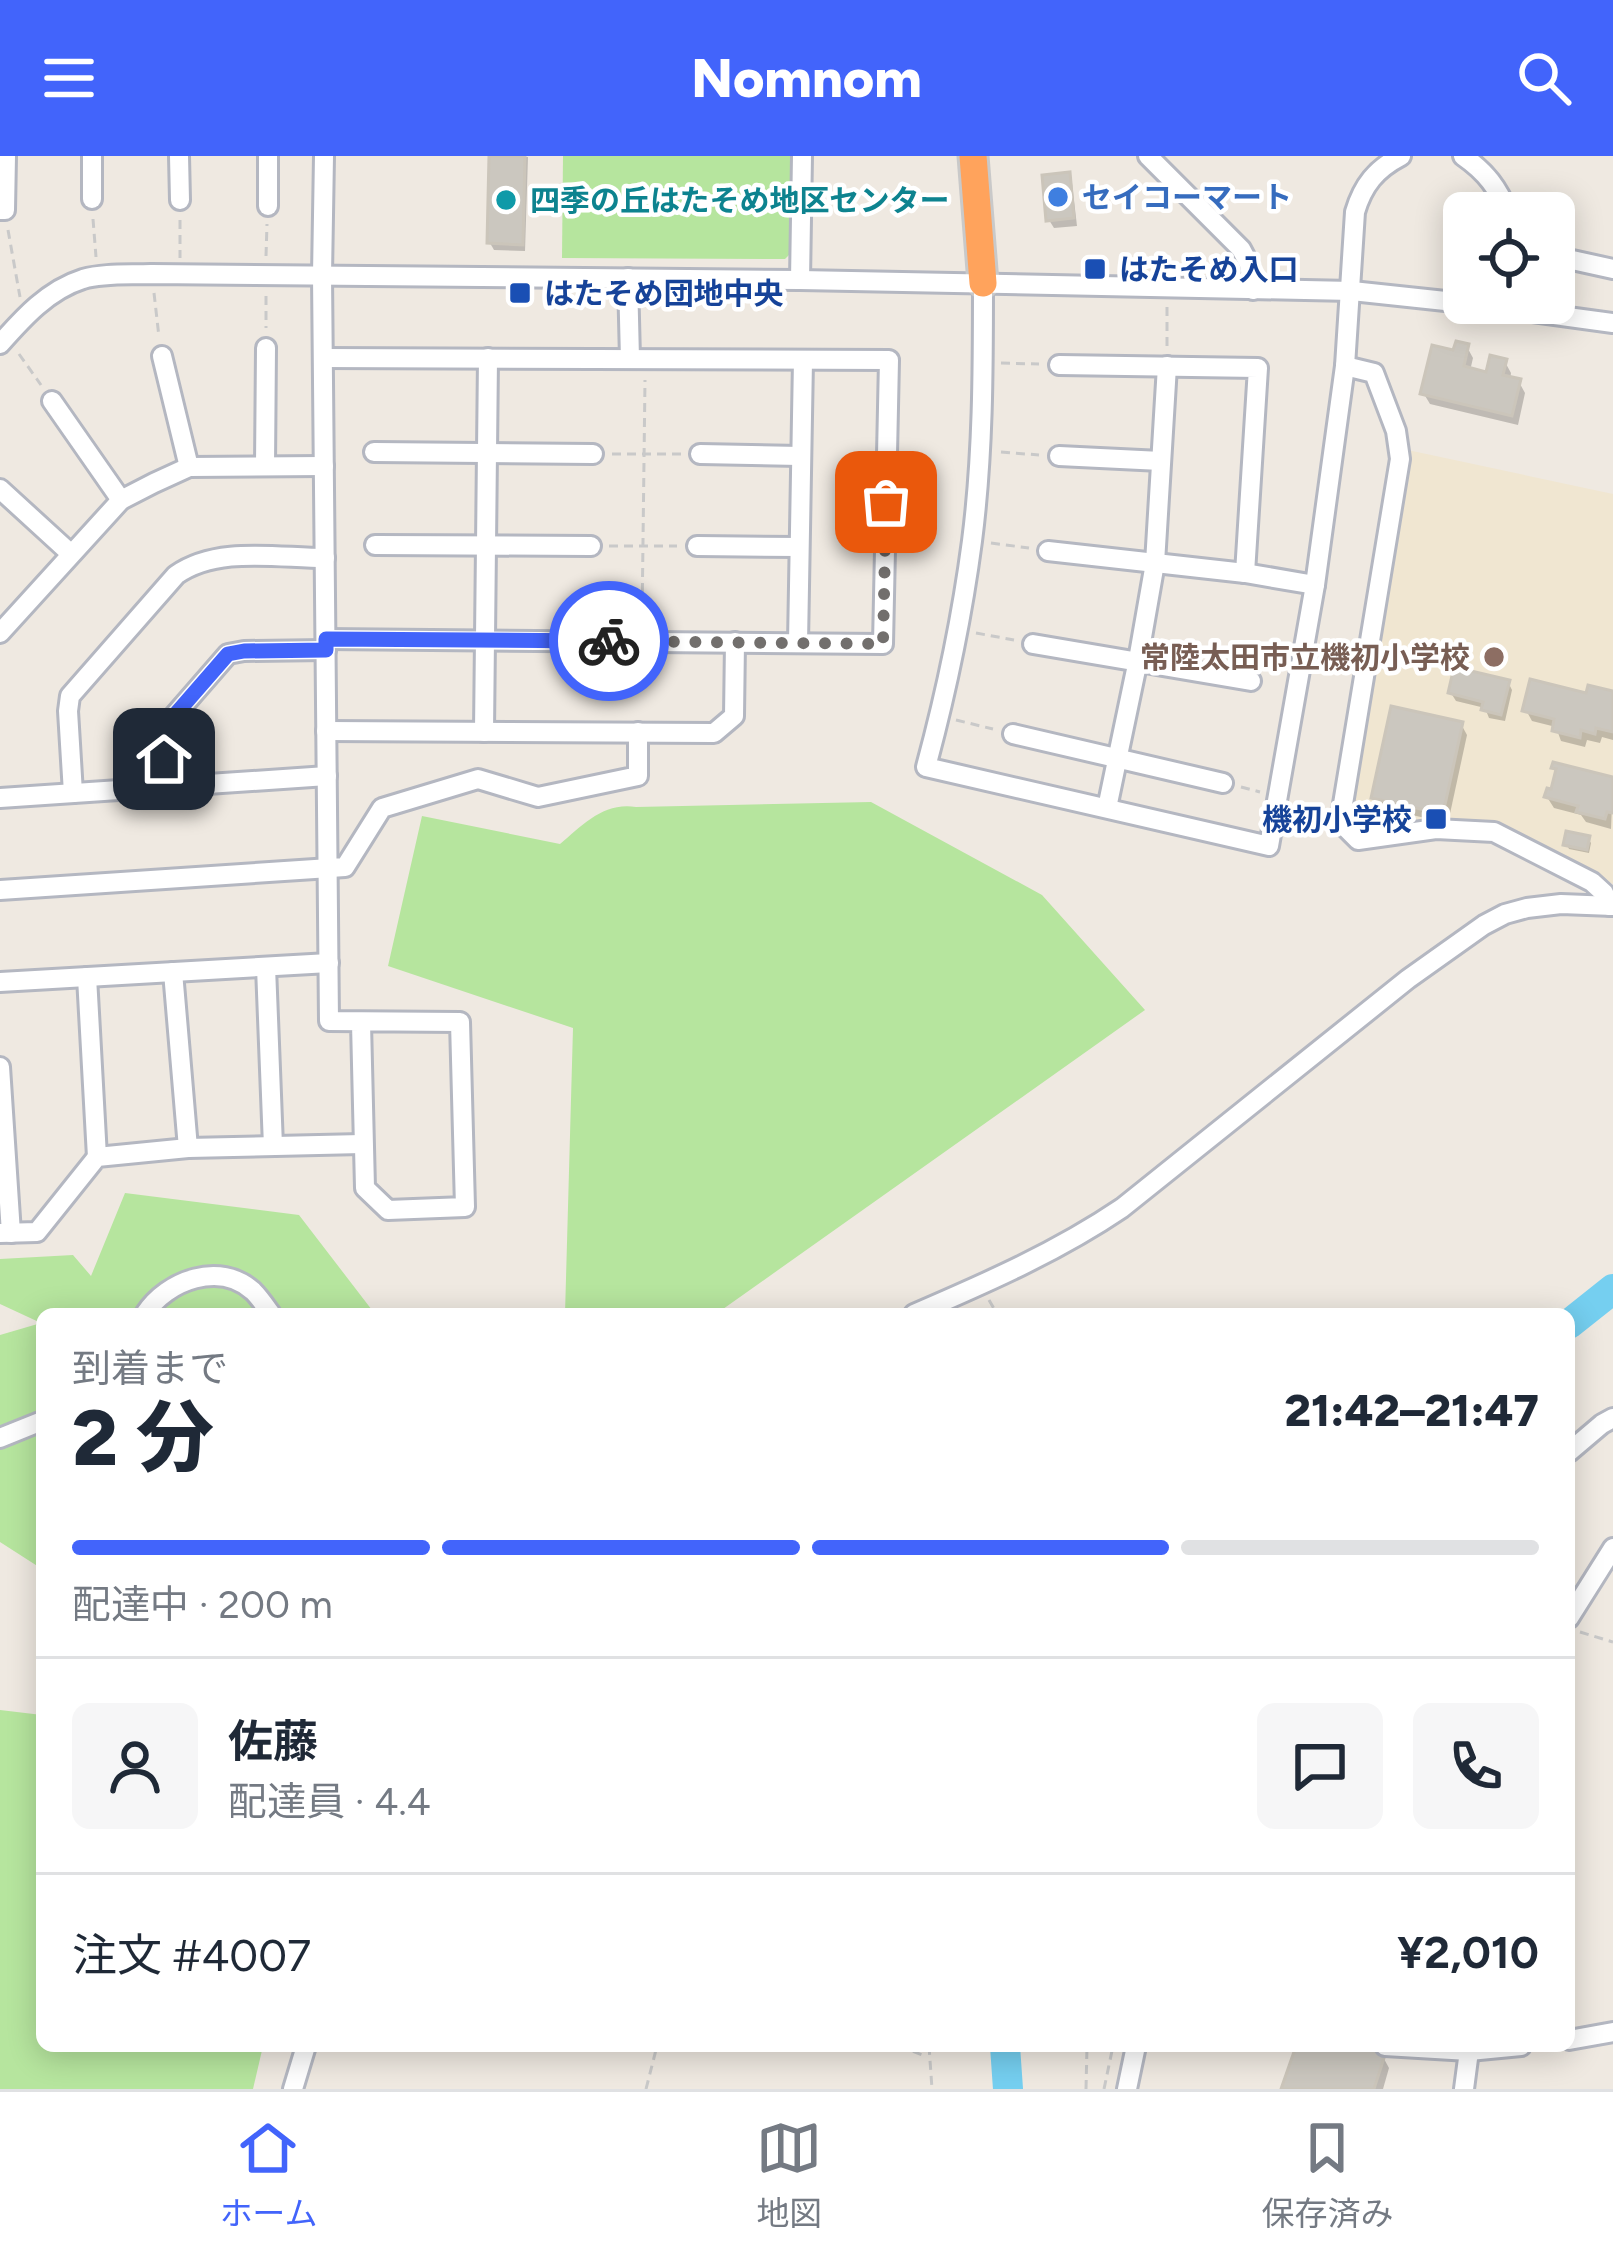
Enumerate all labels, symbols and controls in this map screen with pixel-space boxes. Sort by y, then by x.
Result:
icon: menu [36,45,102,111]
icon: search [1511,45,1577,111]
text: Nomnom [691,46,922,111]
place label: セイコーマート [1082,179,1292,216]
place label: 四季の丘はたそめ地区センター [530,182,949,219]
marker: セイコーマート [1045,184,1071,210]
marker: 四季の丘はたそめ地区センター [493,187,519,213]
map controls [1443,192,1575,324]
button: locate [1443,192,1575,324]
place label: はたそめ入口 [1119,251,1298,288]
marker: はたそめ入口 [1082,256,1108,282]
place label: はたそめ団地中央 [544,275,783,312]
marker: はたそめ団地中央 [507,280,533,306]
pin [835,451,937,553]
icon: bag [853,469,919,535]
courier [549,581,669,701]
icon: bike [576,608,642,674]
place label: 常陸太田市立機初小学校 [1140,639,1470,676]
marker: 常陸太田市立機初小学校 [1481,644,1507,670]
pin [113,708,215,810]
icon: home [131,726,197,792]
place label: 機初小学校 [1262,801,1412,838]
marker: 機初小学校 [1423,806,1449,832]
text: 到着まで [72,1345,228,1392]
text: 21:42–21:47 [1284,1383,1539,1437]
text: 2 分 [72,1391,214,1485]
text: 配達中 · 200 m [72,1581,333,1628]
button: person [72,1703,198,1829]
button: chat [1257,1703,1383,1829]
button: phone [1413,1703,1539,1829]
text: 佐藤 [228,1714,318,1768]
text: 配達員 · 4.4 [228,1778,431,1825]
text: ¥2,010 [1397,1925,1539,1979]
text: 注文 #4007 [72,1928,311,1982]
tab: ホーム [219,2115,318,2235]
tab: 地図 [756,2115,822,2235]
tab: 保存済み [1261,2115,1393,2235]

